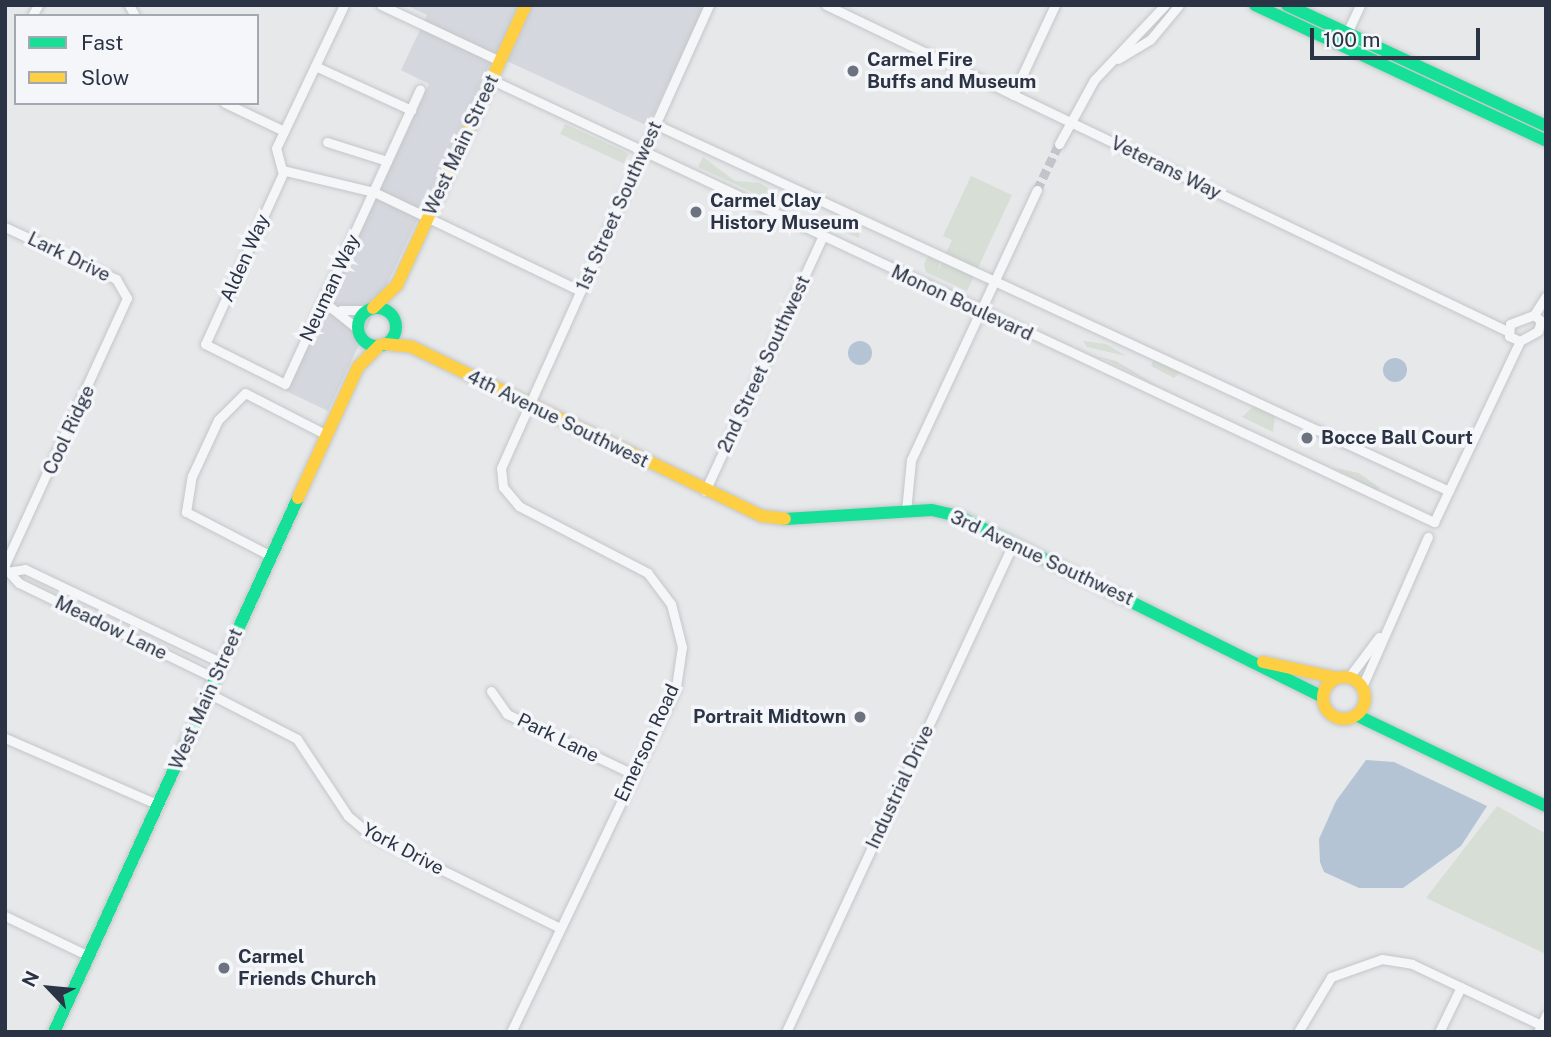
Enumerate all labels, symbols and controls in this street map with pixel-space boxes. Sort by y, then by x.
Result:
legend [14,14,259,105]
scale bar [1313,14,1483,58]
text: 100 m [1323,27,1380,52]
text: Fast [81,30,123,55]
place label: Carmel Fire Buffs and Museum [867,49,1036,93]
marker: Carmel Fire Buffs and Museum [845,63,861,79]
text: Slow [81,65,129,90]
street label: West Main Street [418,71,504,219]
street label: 1st Street Southwest [571,117,667,295]
street label: Veterans Way [1107,131,1225,205]
place label: Carmel Clay History Museum [710,190,859,234]
marker: Carmel Clay History Museum [688,204,704,220]
street label: Alden Way [215,210,275,306]
street label: Lark Drive [24,227,114,287]
street label: Neuman Way [295,231,365,345]
street label: Monon Boulevard [888,260,1036,346]
street label: 2nd Street Southwest [713,272,815,456]
street label: 4th Avenue Southwest [463,365,653,473]
street label: Cool Ridge [38,382,100,478]
place label: Bocce Ball Court [1321,427,1473,449]
marker: Bocce Ball Court [1299,430,1315,446]
street label: 3rd Avenue Southwest [947,505,1137,611]
street label: Meadow Lane [51,591,171,665]
street label: West Main Street [165,625,247,773]
street label: Emerson Road [610,681,684,805]
place label: Portrait Midtown [693,706,846,728]
street label: Park Lane [513,708,603,768]
marker: Portrait Midtown [852,709,868,725]
street label: Industrial Drive [861,721,939,853]
street label: York Drive [358,818,448,880]
place label: Carmel Friends Church [238,946,376,990]
north arrow [14,953,84,1023]
marker: Carmel Friends Church [216,960,232,976]
text: N [17,967,43,990]

